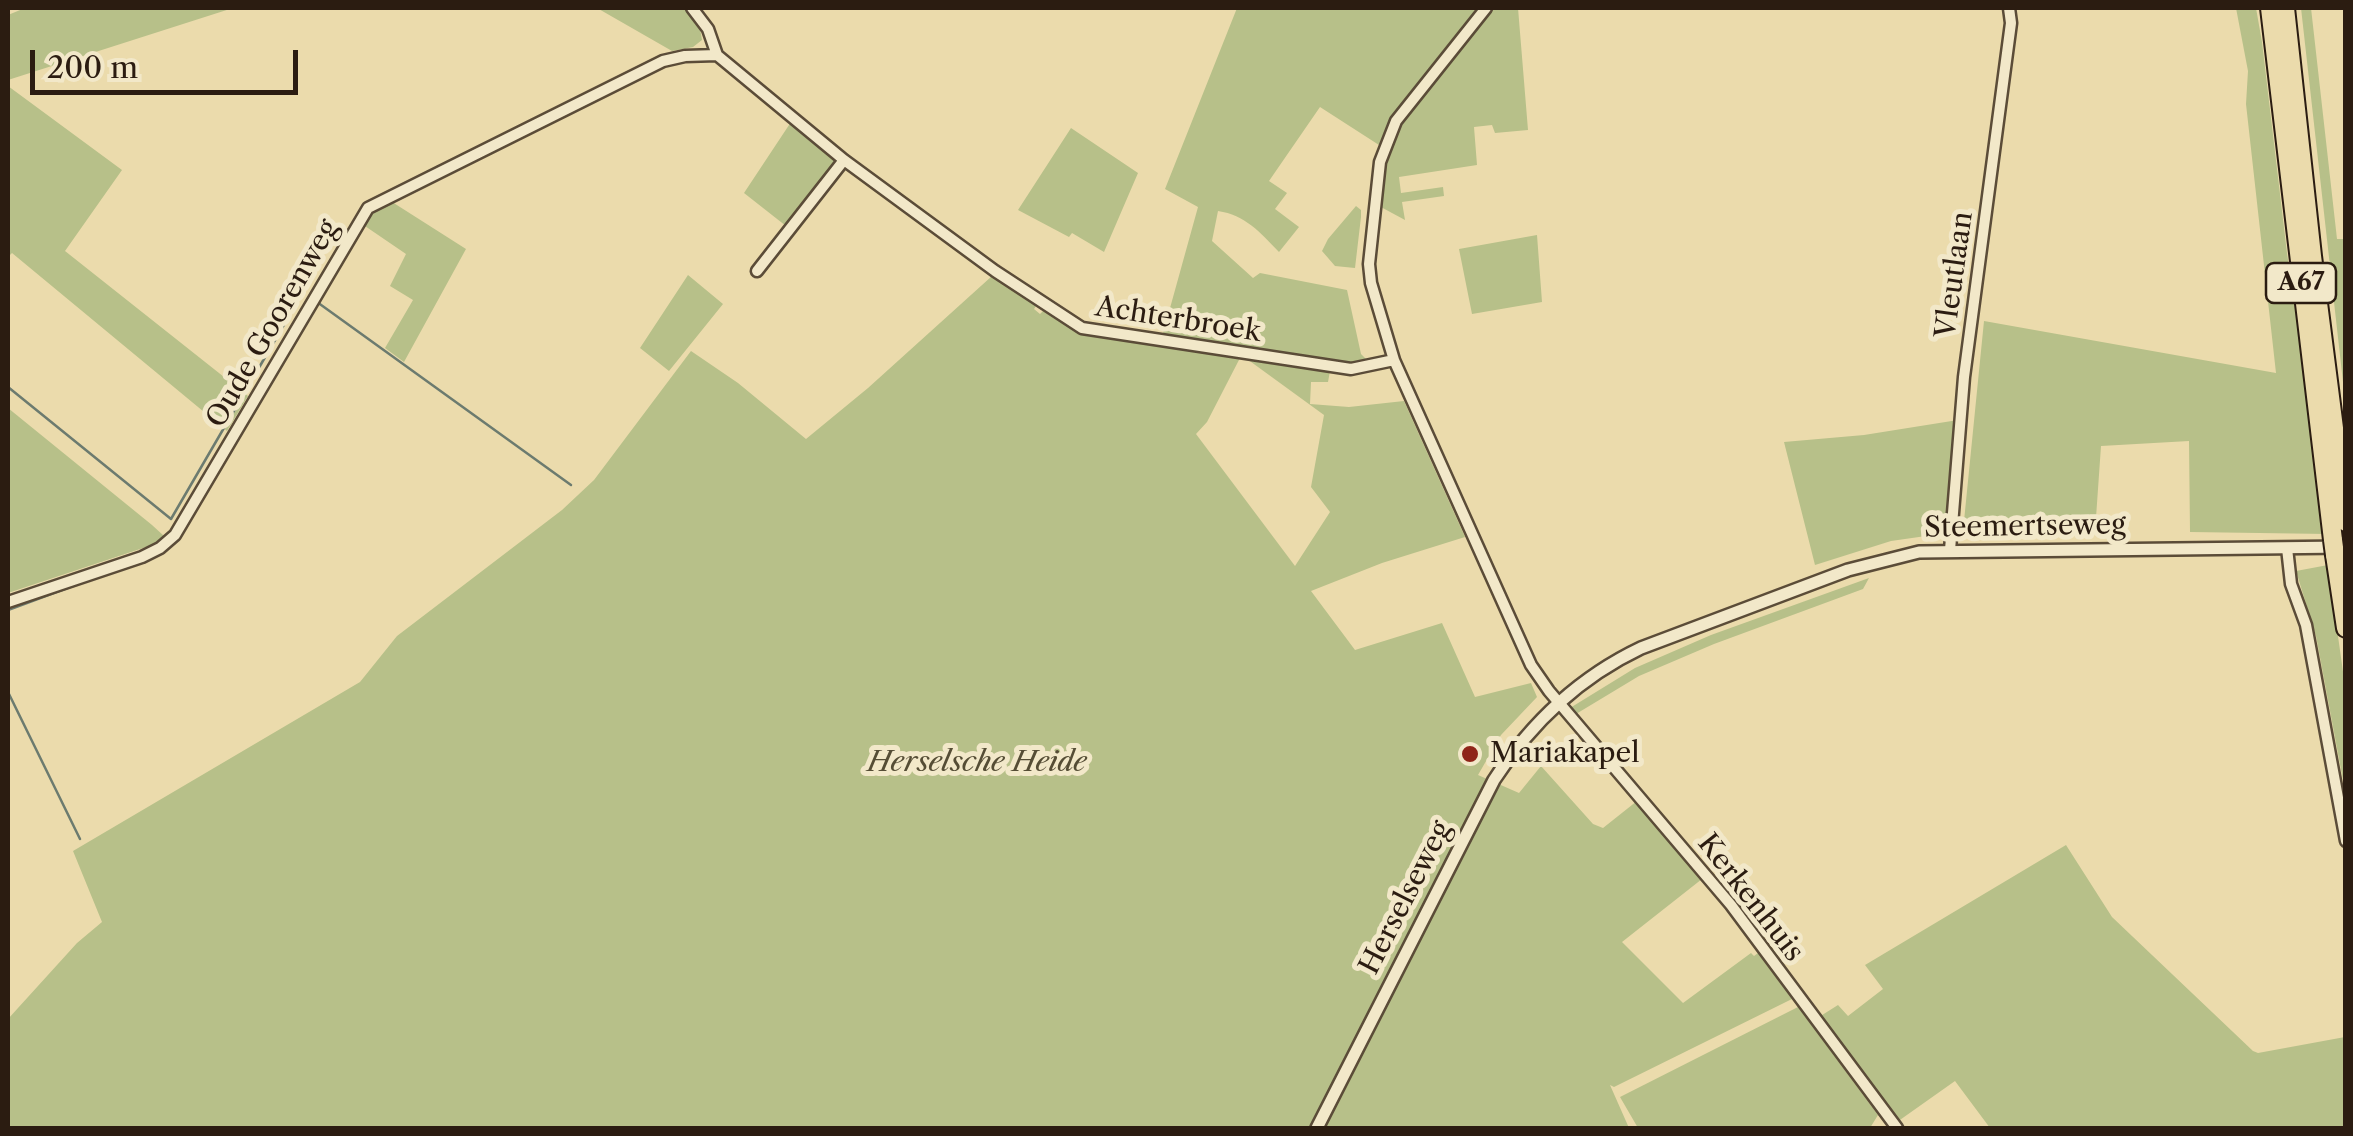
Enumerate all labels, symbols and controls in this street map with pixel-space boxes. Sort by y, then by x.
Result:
scale bar [35,30,302,92]
text: 200 m [47,49,138,86]
street label: Vleutlaan [1929,210,1981,340]
street label: Oude Goorenweg [200,214,346,434]
road number: A67 [2266,263,2336,303]
street label: Achterbroek [1093,290,1263,350]
street label: Steemertseweg [1924,508,2126,546]
place label: Mariakapel [1490,737,1640,771]
marker: Mariakapel [1459,743,1481,765]
park label: Herselsche Heide [867,746,1087,780]
street label: Herselseweg [1353,816,1459,980]
street label: Kerkenhuis [1690,828,1810,968]

